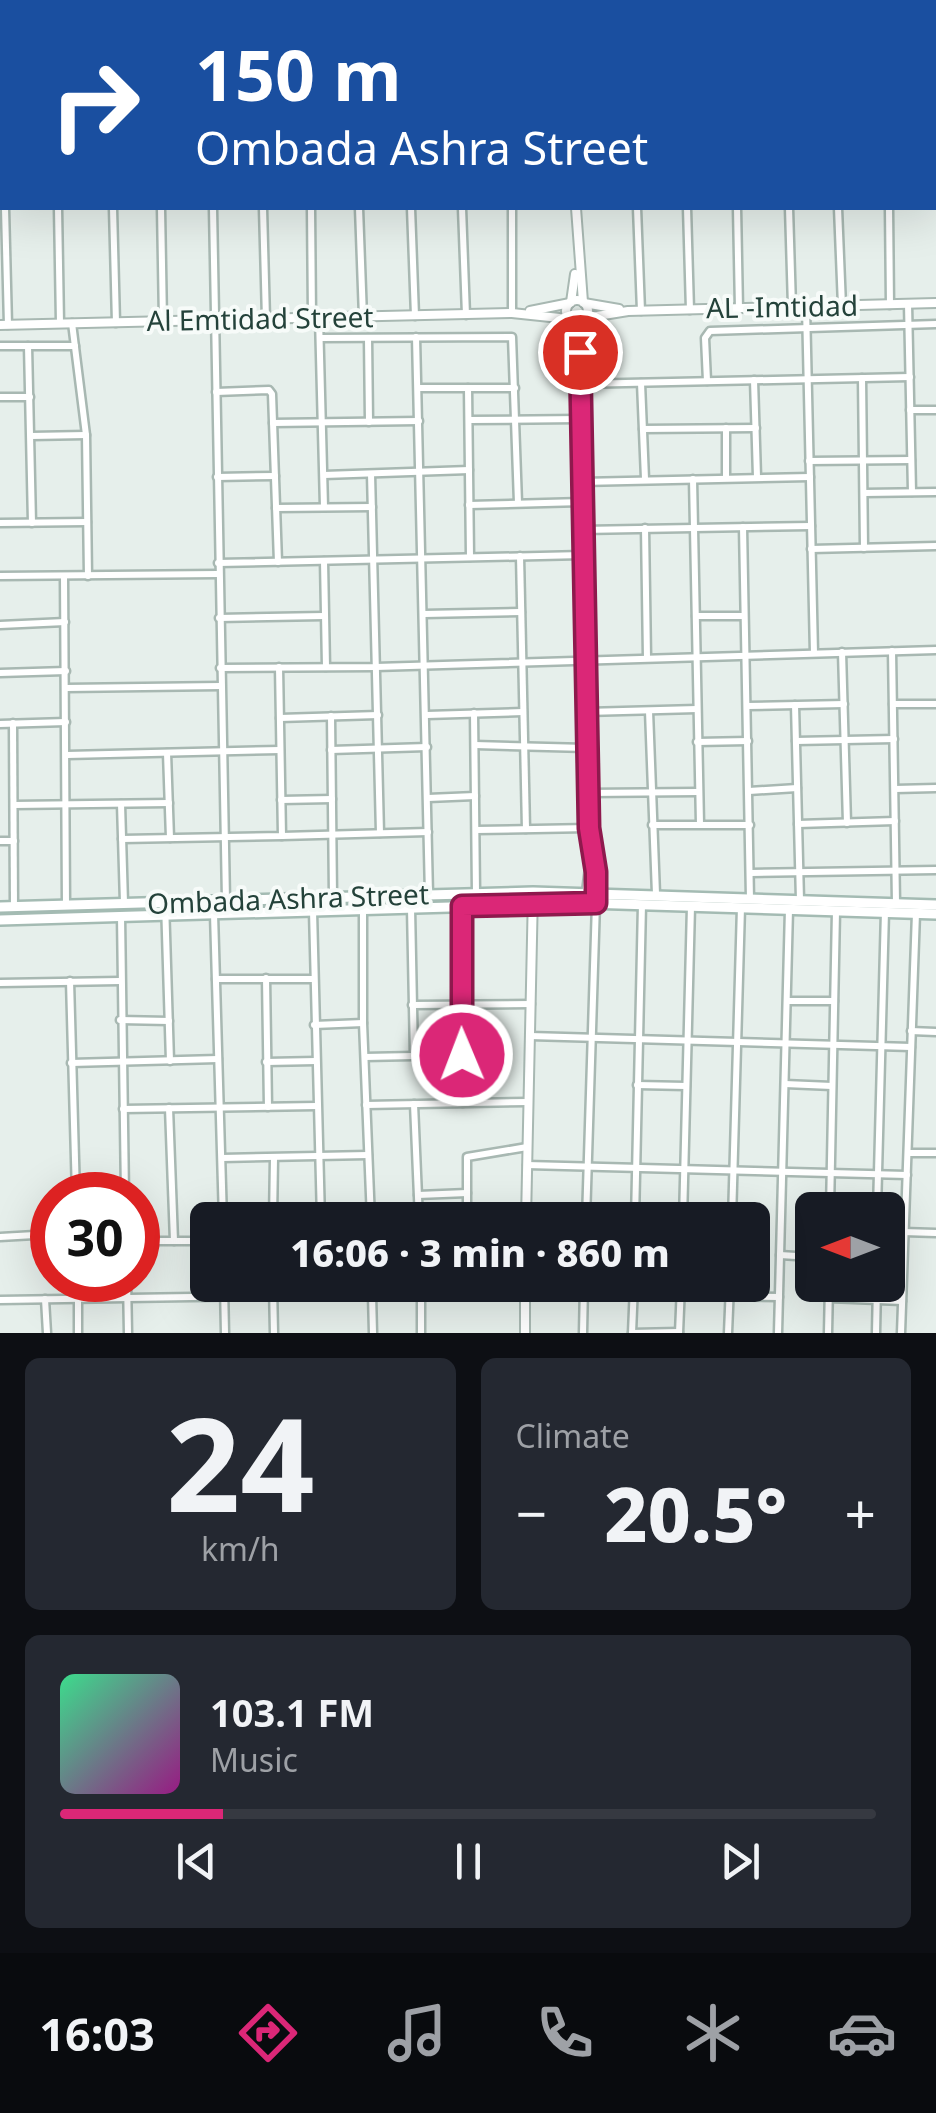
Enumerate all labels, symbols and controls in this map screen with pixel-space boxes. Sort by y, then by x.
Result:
text: 150 m [195,26,402,122]
icon: right [30,40,160,170]
text: Ombada Ashra Street [195,117,648,178]
street label: AL -Imtidad [706,286,858,326]
street label: Al Emtidad Street [146,297,374,339]
pin [538,310,623,395]
icon: arrive [553,325,608,380]
street label: Ombada Ashra Street [146,874,430,922]
position arrow [410,1003,514,1107]
speed limit sign: 30 [30,1172,160,1302]
north arrow [795,1192,905,1302]
map controls [795,1192,905,1302]
text: 16:06 · 3 min · 860 m [290,1226,670,1278]
text: 24 [166,1373,315,1550]
text: Climate [516,1414,630,1457]
text: 20.5° [604,1462,787,1564]
text: − [516,1475,547,1550]
text: + [845,1475,876,1550]
text: km/h [201,1527,280,1570]
text: 103.1 FM [210,1686,374,1738]
text: Music [210,1738,298,1781]
icon: previous [169,1834,224,1889]
icon: pause [441,1834,496,1889]
icon: next [713,1834,768,1889]
icon: directions [233,1998,303,2068]
icon: music [382,1998,452,2068]
icon: phone [530,1998,600,2068]
icon: climate [678,1998,748,2068]
icon: car [827,1998,897,2068]
text: 16:03 [39,2003,155,2064]

